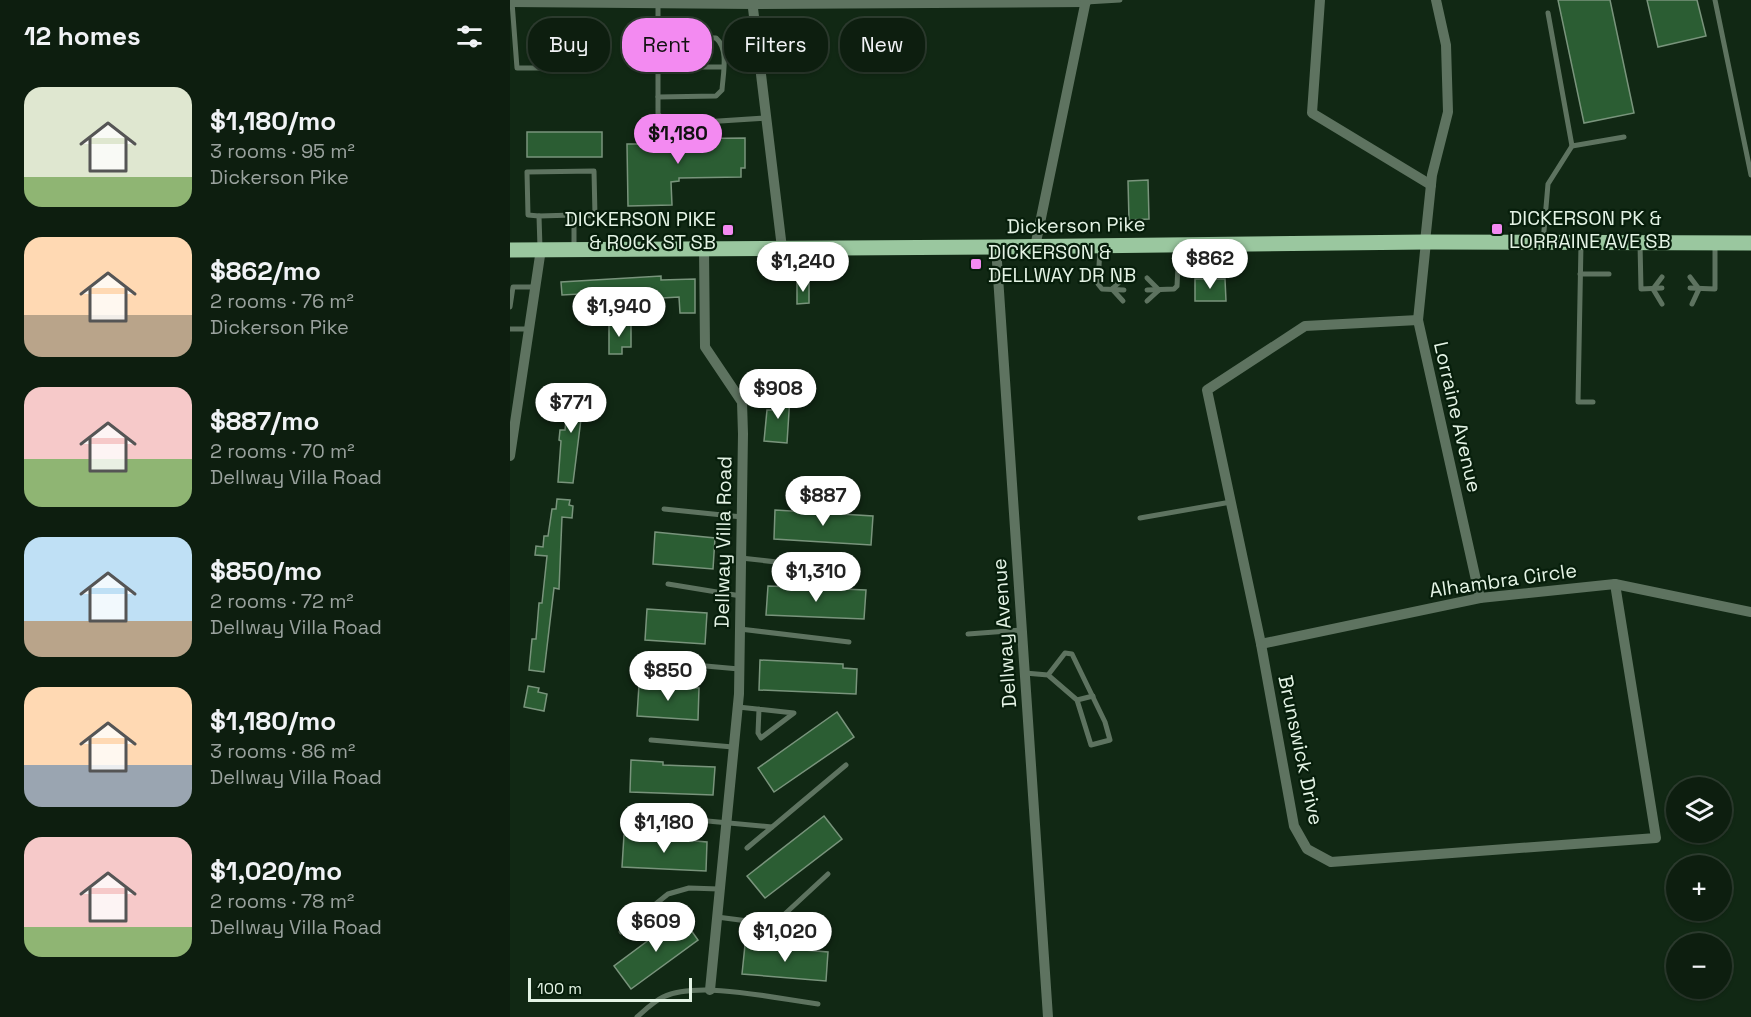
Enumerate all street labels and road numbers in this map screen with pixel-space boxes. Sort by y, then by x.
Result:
street label: Dickerson Pike [1006,211,1146,239]
street label: Lorraine Avenue [1428,339,1488,495]
street label: Dellway Villa Road [709,456,737,628]
street label: Dellway Avenue [986,557,1022,709]
street label: Alhambra Circle [1428,557,1578,603]
street label: Brunswick Drive [1272,673,1330,827]

